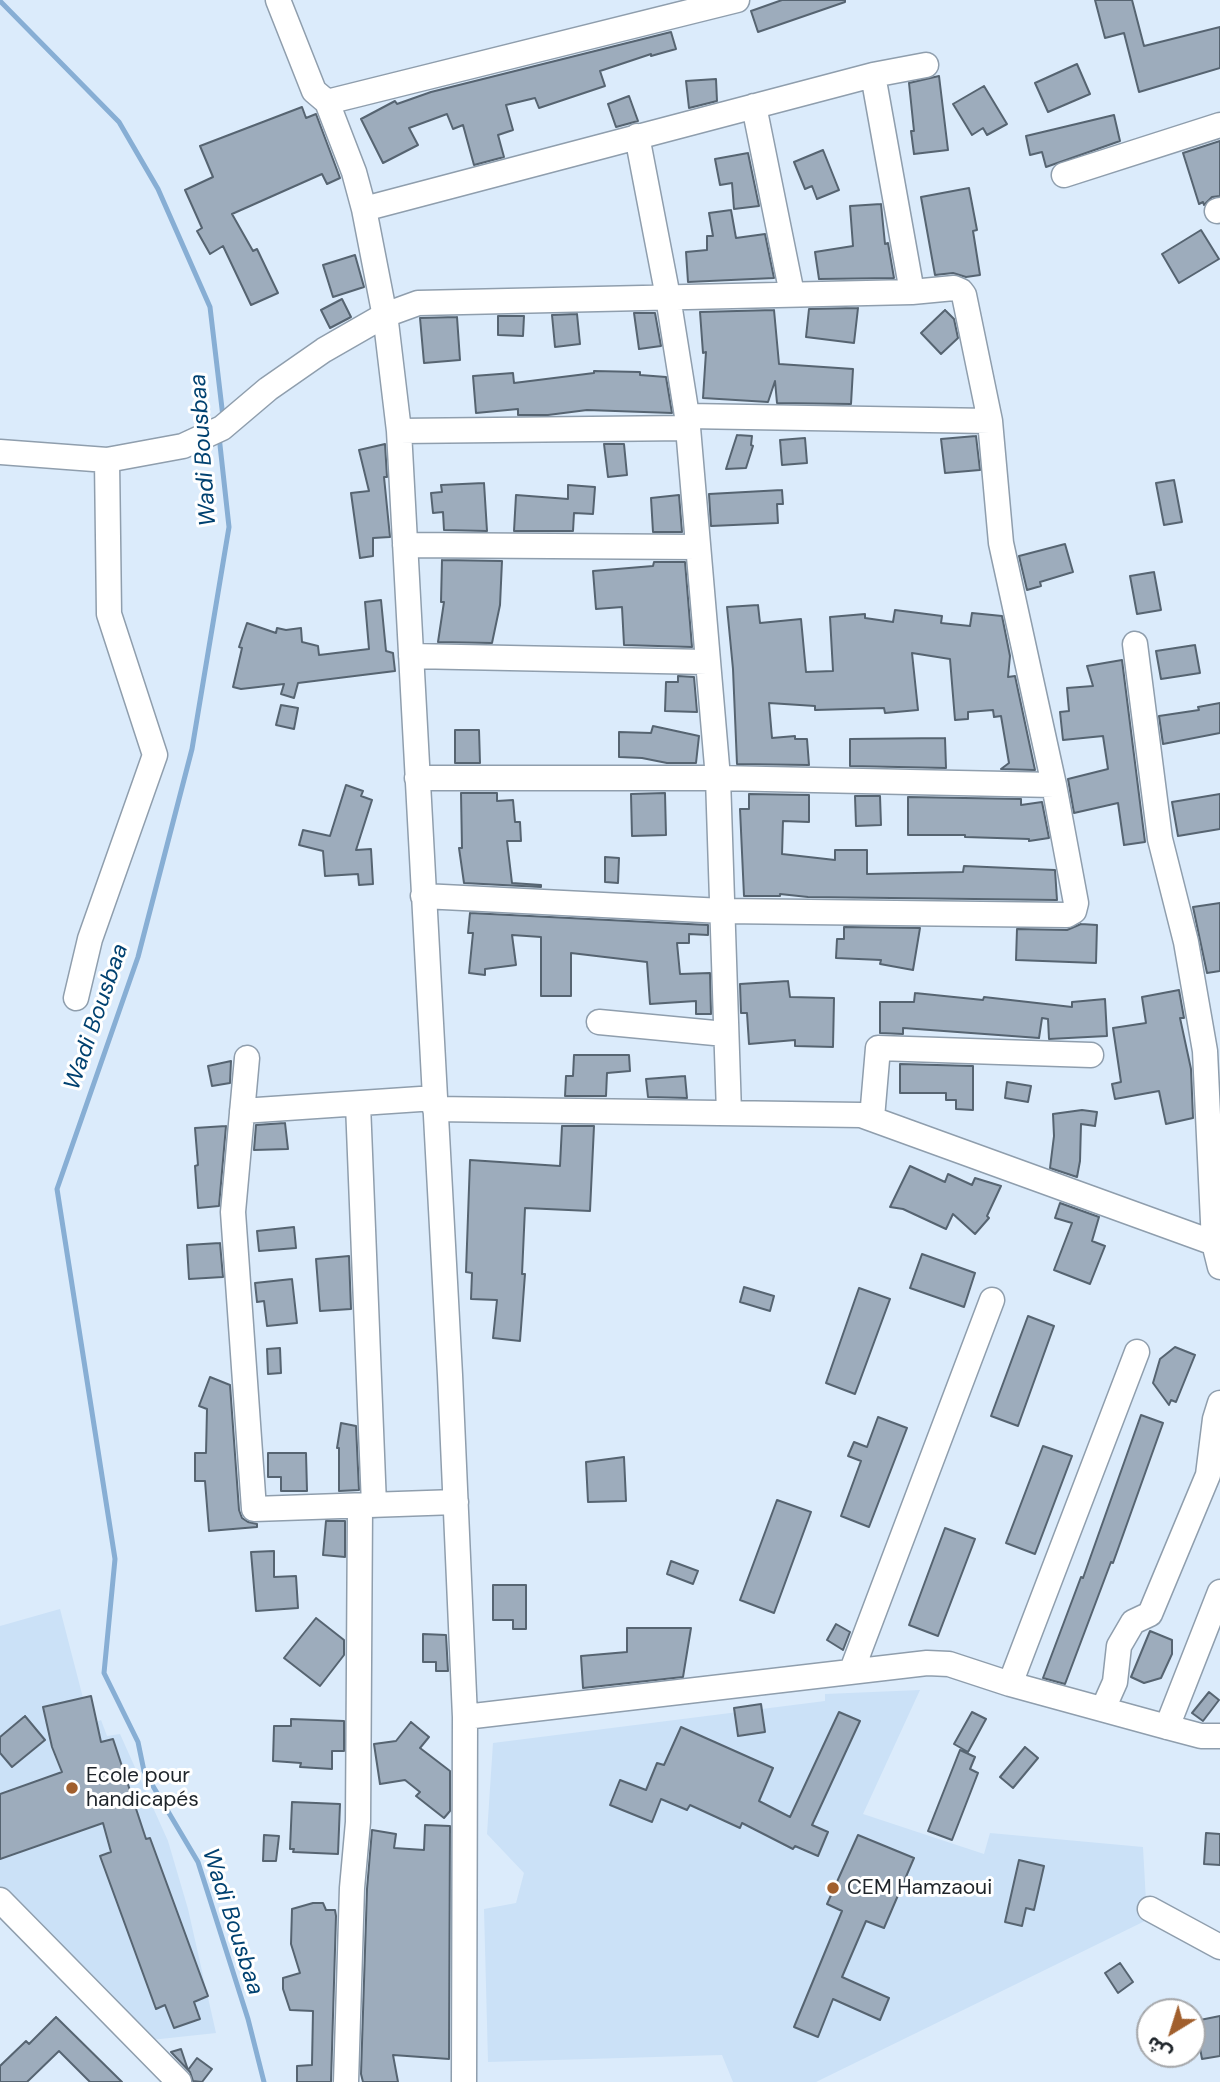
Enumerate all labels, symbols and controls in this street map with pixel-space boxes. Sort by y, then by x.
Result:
water label: Wadi Bousbaa [185,373,223,527]
water label: Wadi Bousbaa [59,940,135,1094]
place label: Ecole pour handicapés [86,1763,199,1813]
marker: Ecole pour handicapés [64,1780,80,1796]
water label: Wadi Bousbaa [195,1845,269,1999]
place label: CEM Hamzaoui [847,1875,992,1901]
marker: CEM Hamzaoui [825,1880,841,1896]
north arrow [1136,1998,1206,2068]
text: ش [1141,2031,1177,2066]

